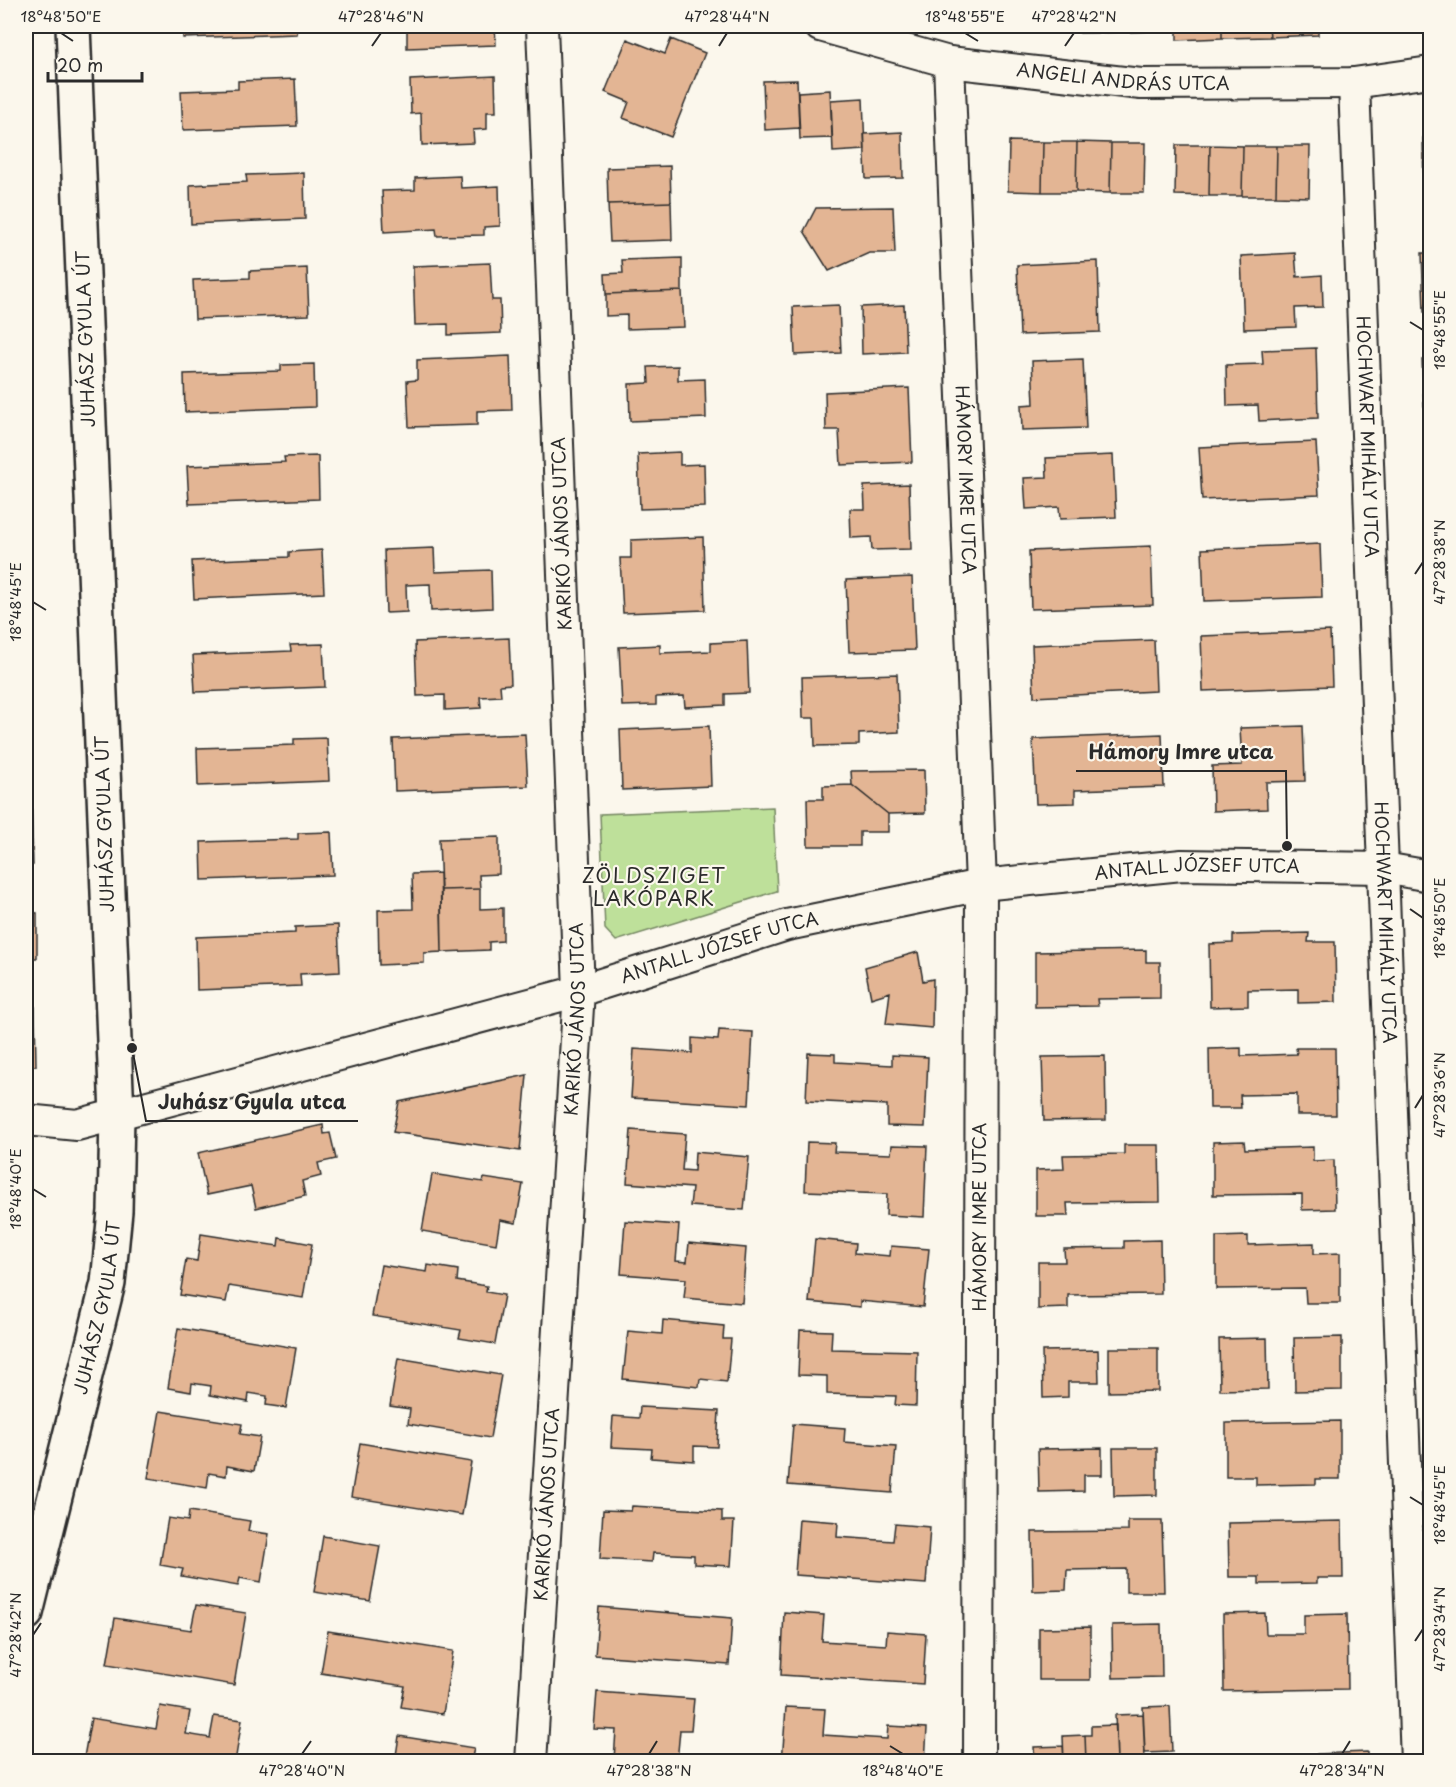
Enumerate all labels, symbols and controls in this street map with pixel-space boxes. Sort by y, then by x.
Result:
text: 18°48'50"E [21,4,101,27]
text: 47°28'46"N [338,4,424,27]
text: 47°28'44"N [684,4,770,27]
text: 18°48'55"E [925,4,1005,27]
text: 47°28'42"N [1031,4,1117,27]
scale bar [48,45,142,83]
text: 20 m [57,51,103,78]
street label: ANGELI ANDRÁS UTCA [1015,55,1230,96]
street label: JUHÁSZ GYULA ÚT [68,250,101,428]
text: 18°48'55"E [1427,290,1450,370]
street label: HOCHWART MIHÁLY UTCA [1351,315,1387,558]
street label: HÁMORY IMRE UTCA [950,385,984,575]
street label: KARIKÓ JÁNOS UTCA [544,437,577,631]
text: 47°28'38"N [1427,519,1450,605]
text: 18°48'45"E [3,562,26,642]
callout: Hámory Imre utca [1076,733,1286,771]
street label: JUHÁSZ GYULA ÚT [87,735,120,913]
text: Hámory Imre utca [1088,736,1274,766]
street label: HOCHWART MIHÁLY UTCA [1369,801,1404,1044]
street label: ANTALL JÓZSEF UTCA [1093,850,1300,886]
district label: ZÖLDSZIGET LAKÓPARK [582,860,726,913]
text: 18°48'50"E [1427,878,1450,958]
street label: ANTALL JÓZSEF UTCA [617,904,821,989]
street label: KARIKÓ JÁNOS UTCA [556,922,591,1117]
text: 47°28'36"N [1427,1052,1450,1138]
callout: Juhász Gyula utca [146,1083,358,1121]
text: Juhász Gyula utca [158,1086,347,1116]
street label: HÁMORY IMRE UTCA [965,1123,992,1311]
text: 18°48'40"E [3,1148,26,1230]
street label: JUHÁSZ GYULA ÚT [66,1219,126,1397]
street label: KARIKÓ JÁNOS UTCA [526,1407,565,1602]
text: 18°48'45"E [1427,1465,1450,1545]
text: 47°28'34"N [1427,1586,1450,1672]
text: 47°28'42"N [3,1592,26,1678]
text: 47°28'40"N [259,1758,345,1781]
text: 47°28'38"N [606,1758,692,1781]
text: 18°48'40"E [862,1758,944,1781]
text: 47°28'34"N [1299,1758,1385,1781]

